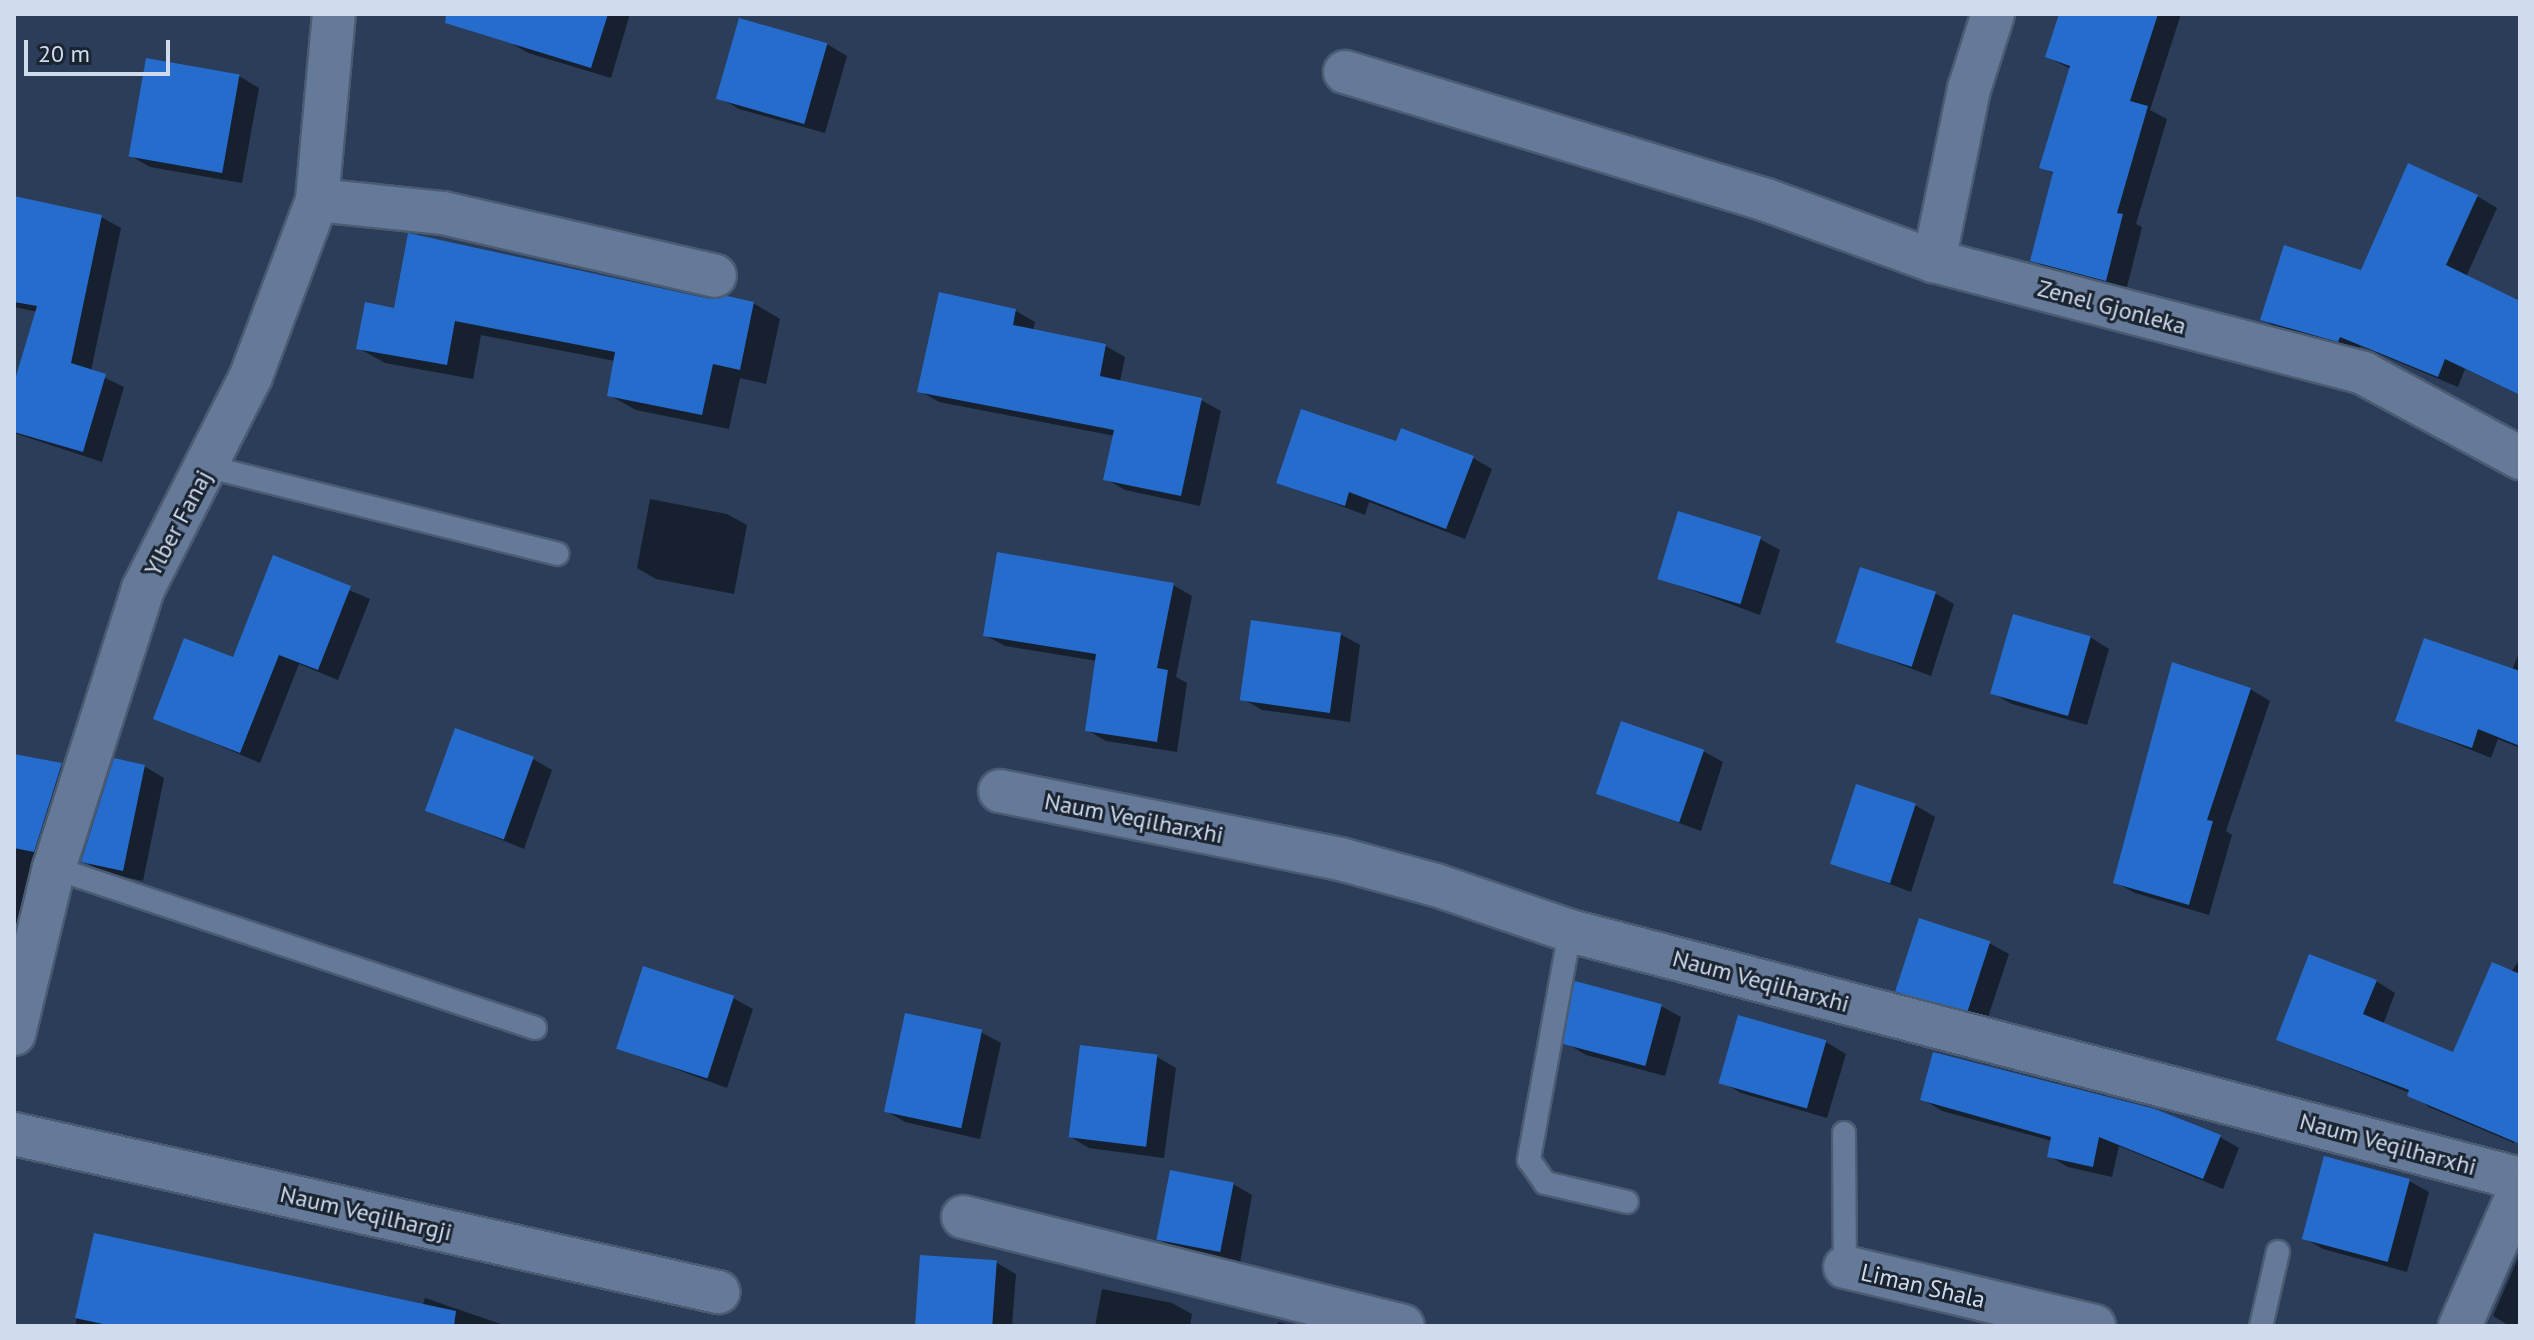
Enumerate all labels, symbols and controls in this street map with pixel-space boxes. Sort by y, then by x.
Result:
scale bar [28,24,174,74]
text: 20 m [38,38,90,69]
street label: Zenel Gjonleka [2035,273,2189,341]
street label: Ylber Fanaj [138,465,218,581]
street label: Naum Veqilharxhi [1042,786,1226,850]
street label: Naum Veqilharxhi [1669,943,1853,1019]
street label: Naum Veqilharxhi [2296,1106,2480,1182]
street label: Naum Veqilhargji [277,1179,455,1247]
street label: Liman Shala [1858,1258,1988,1314]

